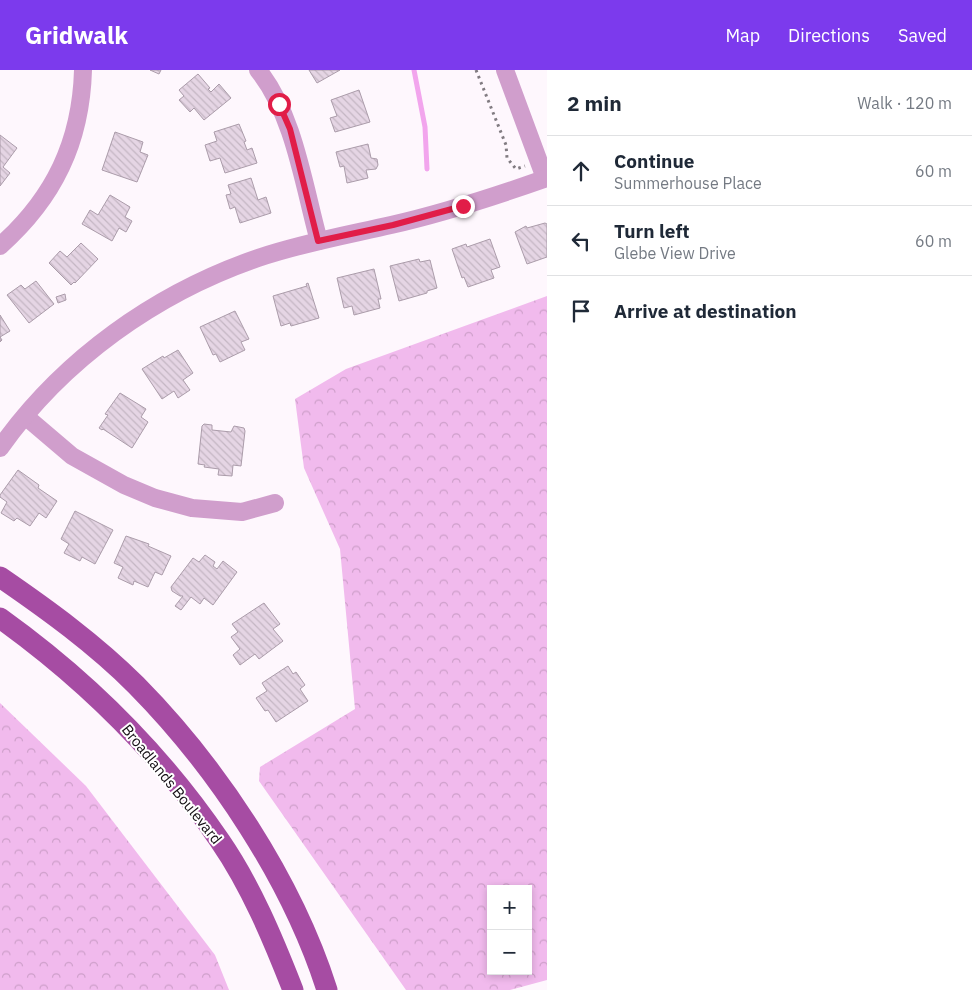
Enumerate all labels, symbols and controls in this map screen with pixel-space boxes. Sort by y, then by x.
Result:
text: Gridwalk [25,19,128,51]
text: Map [725,24,760,47]
text: Directions [788,24,870,47]
text: Saved [898,24,947,47]
text: 2 min [567,89,622,117]
route start [268,93,291,116]
text: Walk · 120 m [857,93,952,113]
text: Continue [614,149,694,173]
icon: ahead [567,157,595,185]
text: 60 m [915,161,952,181]
text: Summerhouse Place [614,173,762,193]
route end [452,195,475,218]
text: Turn left [614,219,690,243]
icon: left [567,227,595,255]
text: 60 m [915,231,952,251]
text: Glebe View Drive [614,243,736,263]
icon: arrive [567,297,595,325]
text: Arrive at destination [614,299,797,323]
street label: Broadlands Boulevard [118,720,226,848]
map controls [487,885,532,975]
button: + [487,885,532,930]
button: − [487,930,532,975]

